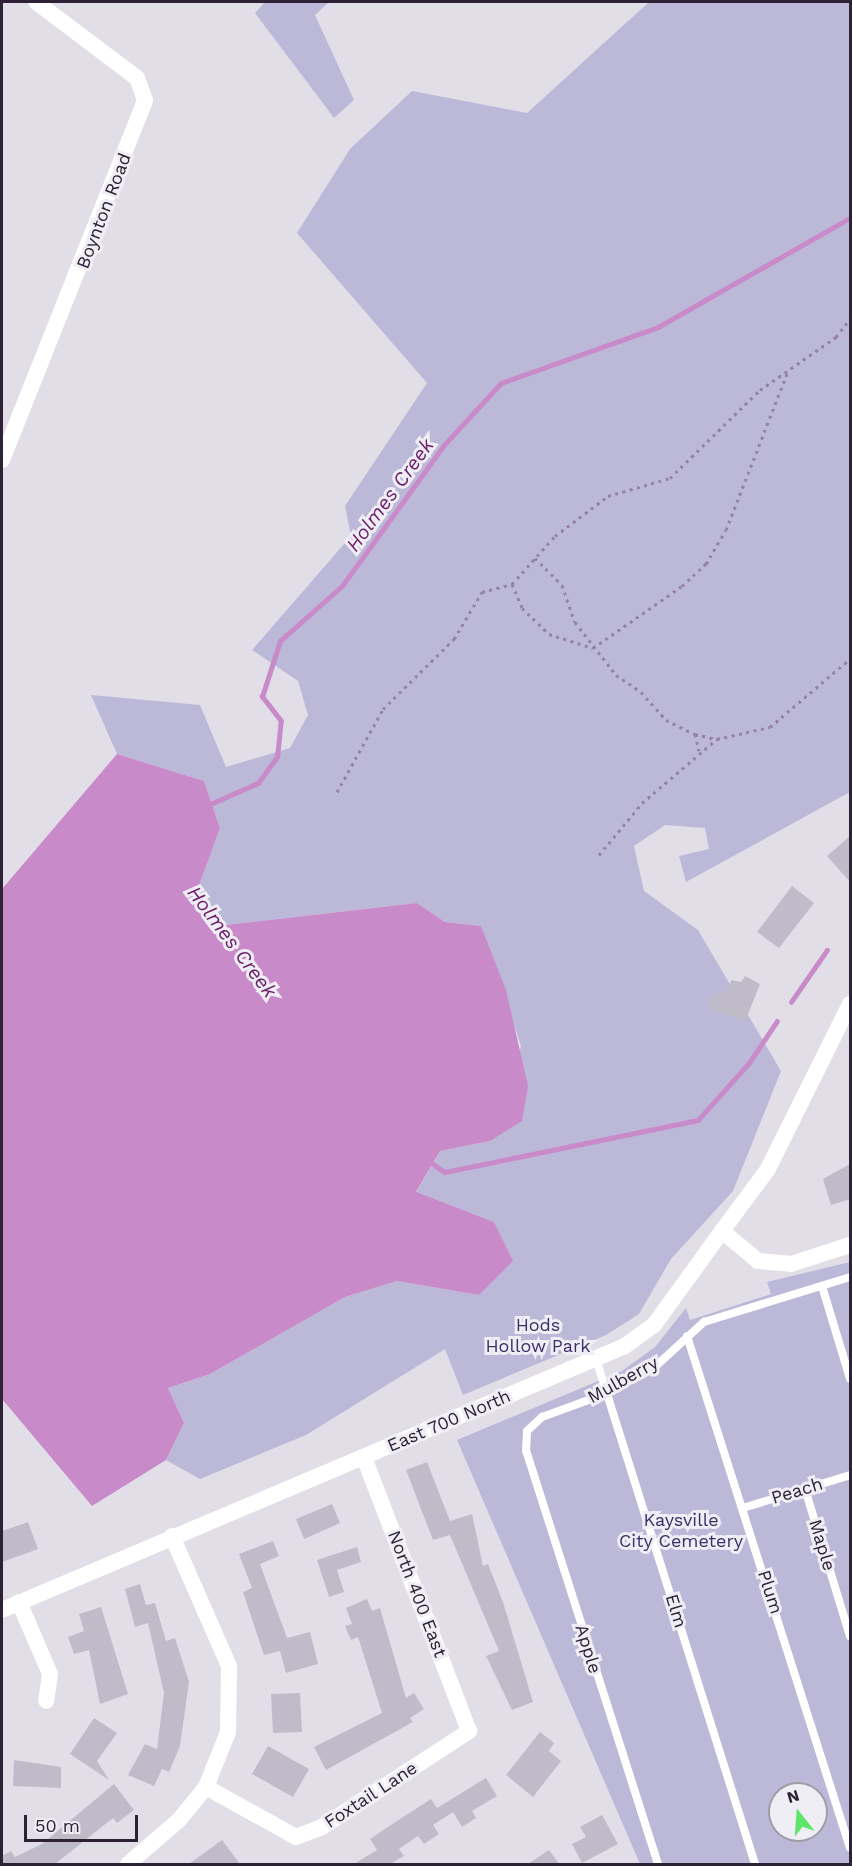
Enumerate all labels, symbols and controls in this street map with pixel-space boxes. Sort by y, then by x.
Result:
street label: Boynton Road [72,150,136,272]
water label: Holmes Creek [341,434,439,556]
water label: Holmes Creek [182,881,282,1003]
park label: Hods Hollow Park [485,1315,591,1358]
street label: Mulberry [584,1352,662,1408]
street label: East 700 North [384,1385,514,1457]
street label: Peach [769,1473,825,1509]
park label: Kaysville City Cemetery [619,1510,743,1552]
street label: Maple [804,1517,840,1573]
street label: North 400 East [383,1528,451,1660]
street label: Plum [753,1567,787,1617]
street label: Elm [661,1592,691,1630]
street label: Apple [570,1622,606,1676]
street label: Foxtail Lane [320,1757,422,1833]
north arrow [768,1782,828,1842]
text: N [785,1785,802,1807]
scale bar [27,1803,141,1841]
text: 50 m [35,1815,80,1836]

